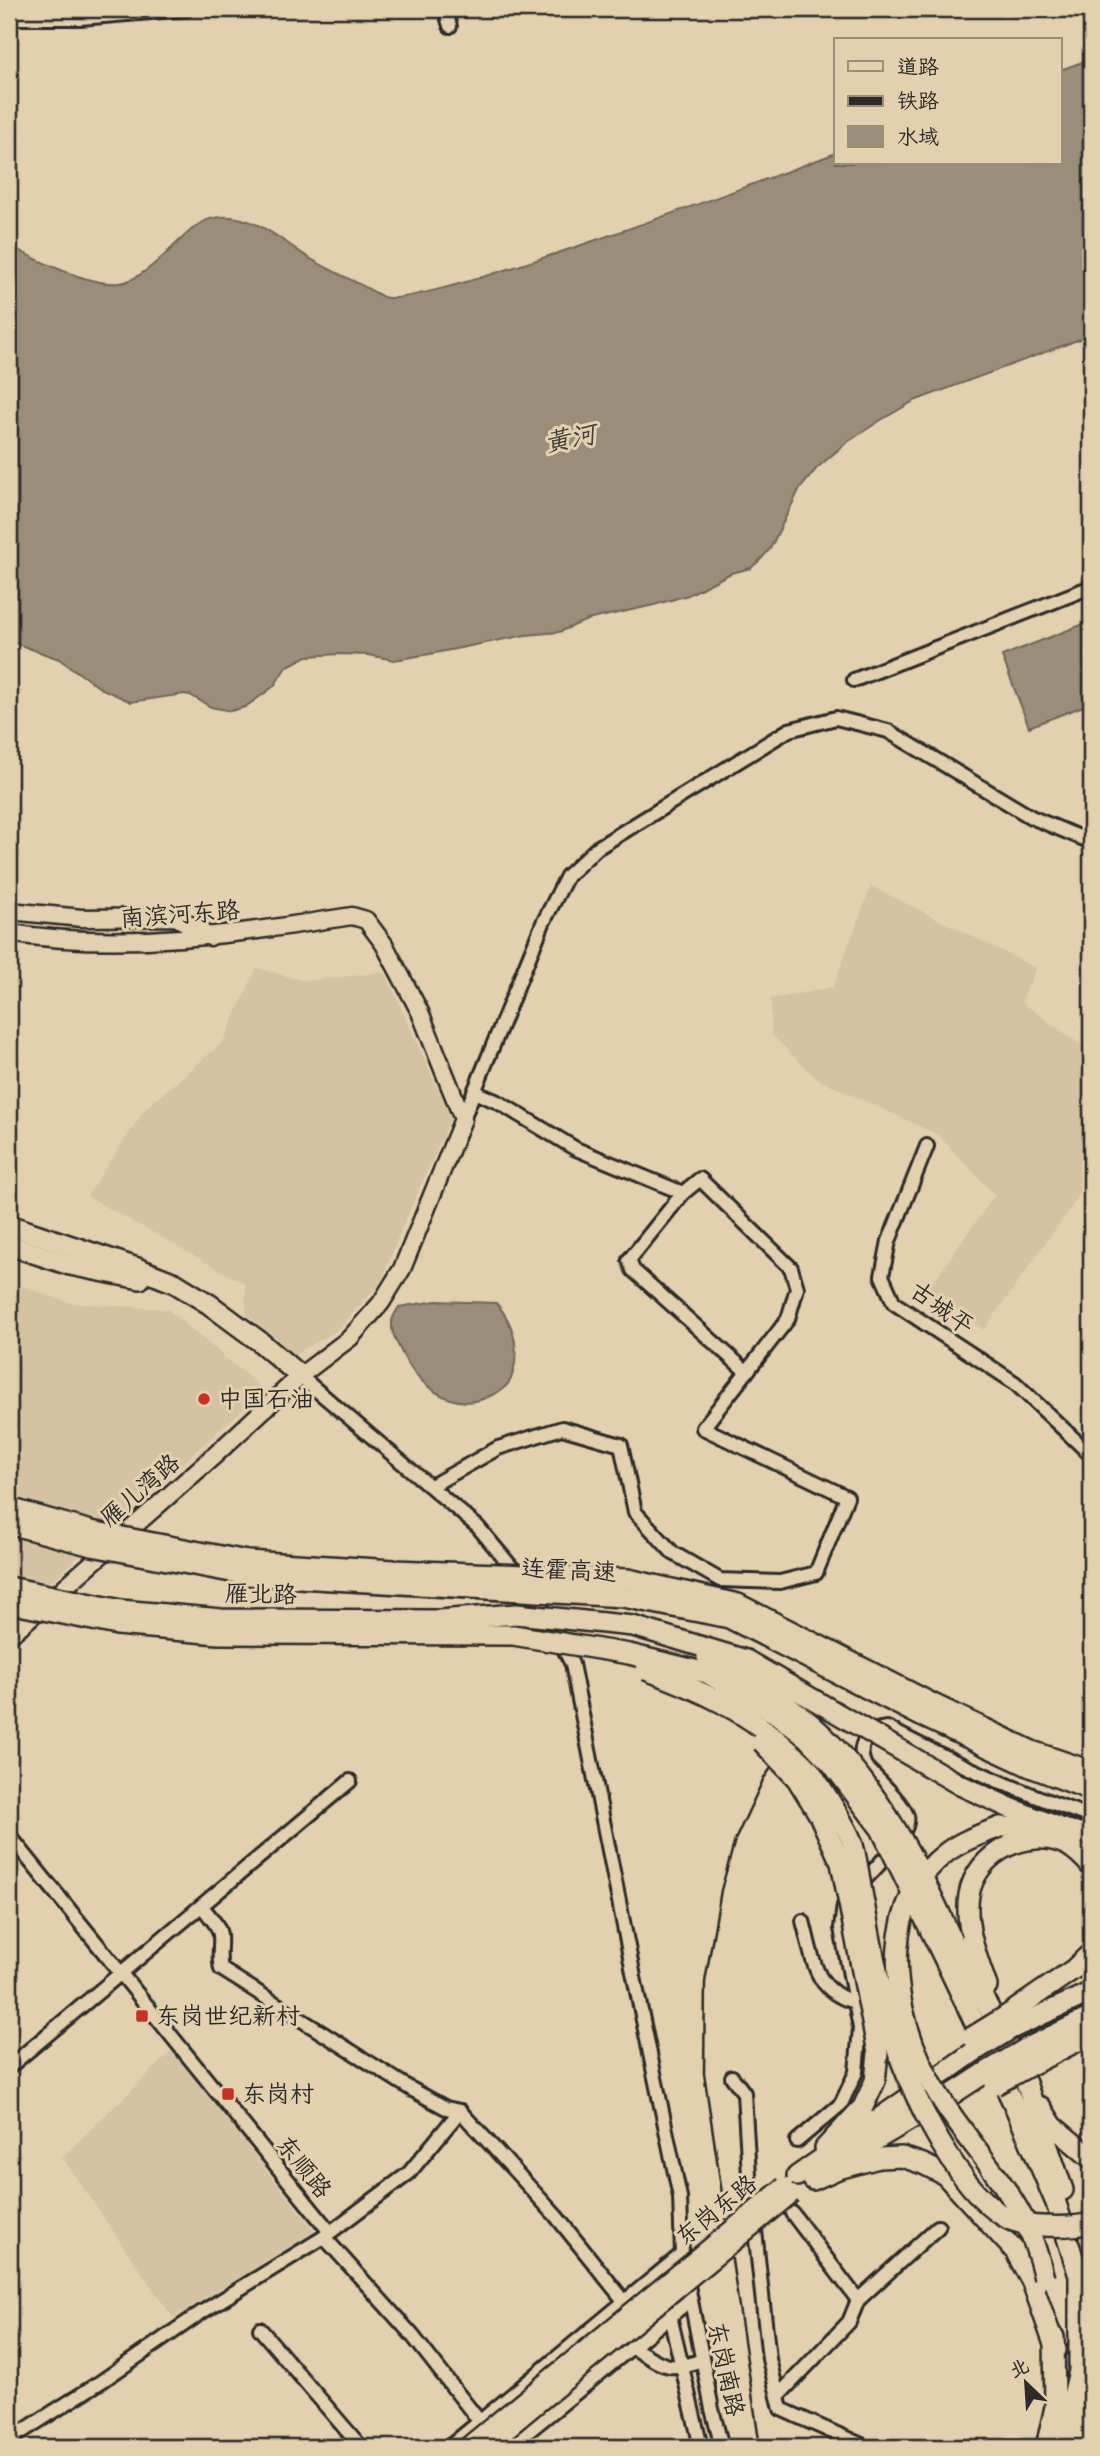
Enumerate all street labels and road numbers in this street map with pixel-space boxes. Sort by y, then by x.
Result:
street label: 南滨河东路 [119,897,241,936]
street label: 古城平 [902,1277,978,1344]
street label: 雁儿湾路 [95,1449,188,1535]
street label: 连霍高速 [520,1556,618,1590]
street label: 雁北路 [225,1580,297,1613]
street label: 东顺路 [267,2131,337,2206]
street label: 东岗东路 [671,2170,765,2254]
street label: 东岗南路 [698,2319,749,2420]

